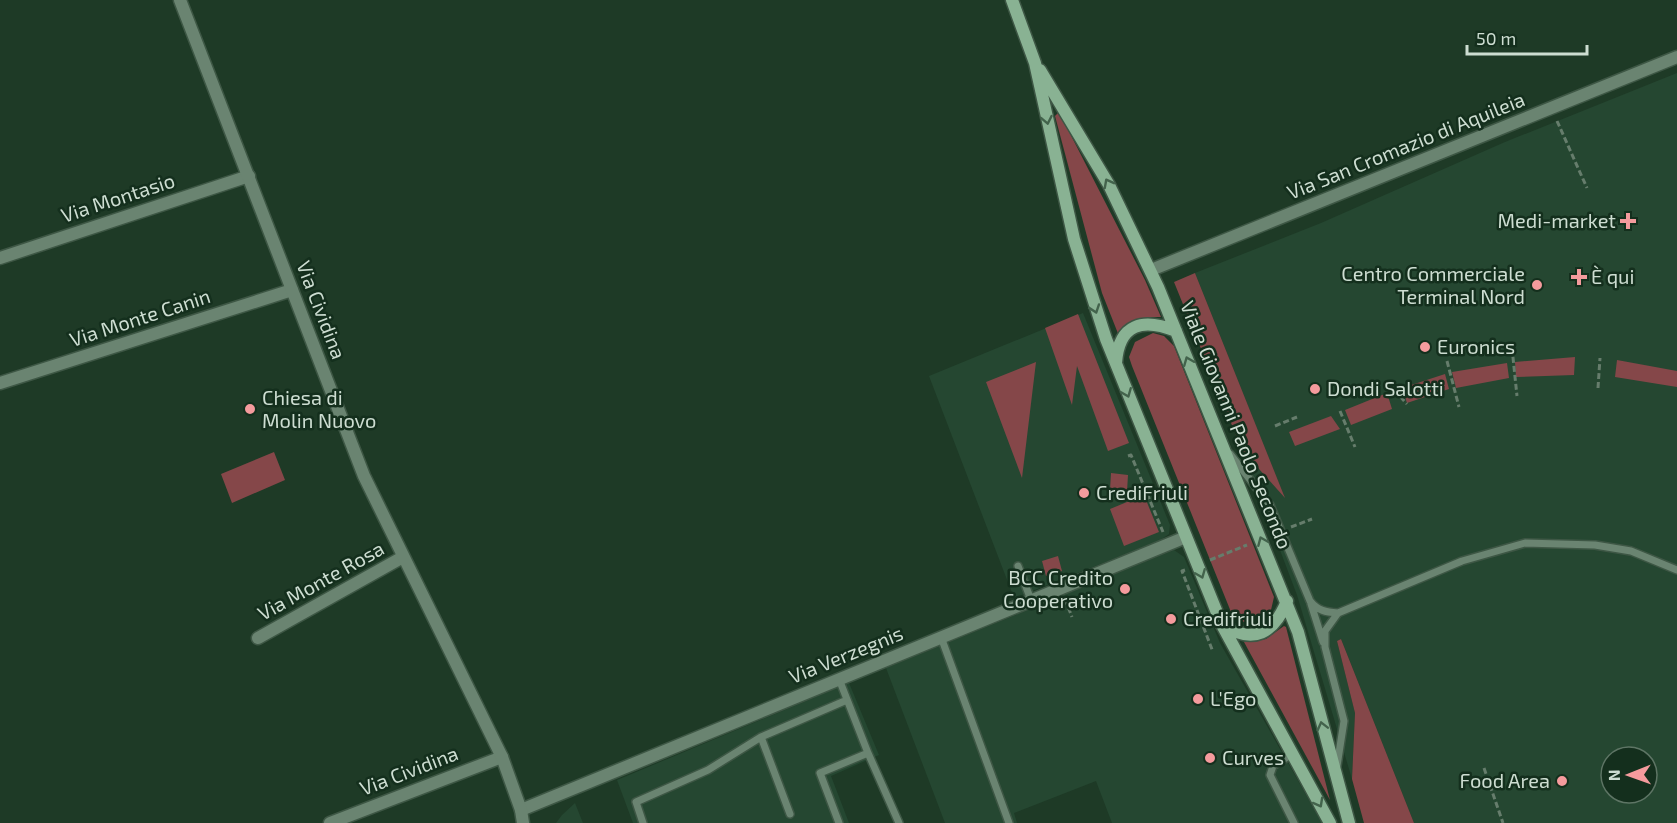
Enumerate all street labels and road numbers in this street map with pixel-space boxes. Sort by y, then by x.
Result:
street label: Via San Cromazio di Aquileia [1283,86,1528,204]
street label: Via Montasio [58,167,178,227]
street label: Via Cividina [292,257,352,362]
street label: Via Monte Canin [66,283,213,351]
street label: Viale Giovanni Paolo Secondo [1176,297,1298,552]
street label: Via Monte Rosa [253,536,388,625]
street label: Via Verzegnis [785,620,906,688]
street label: Via Cividina [356,740,461,800]

